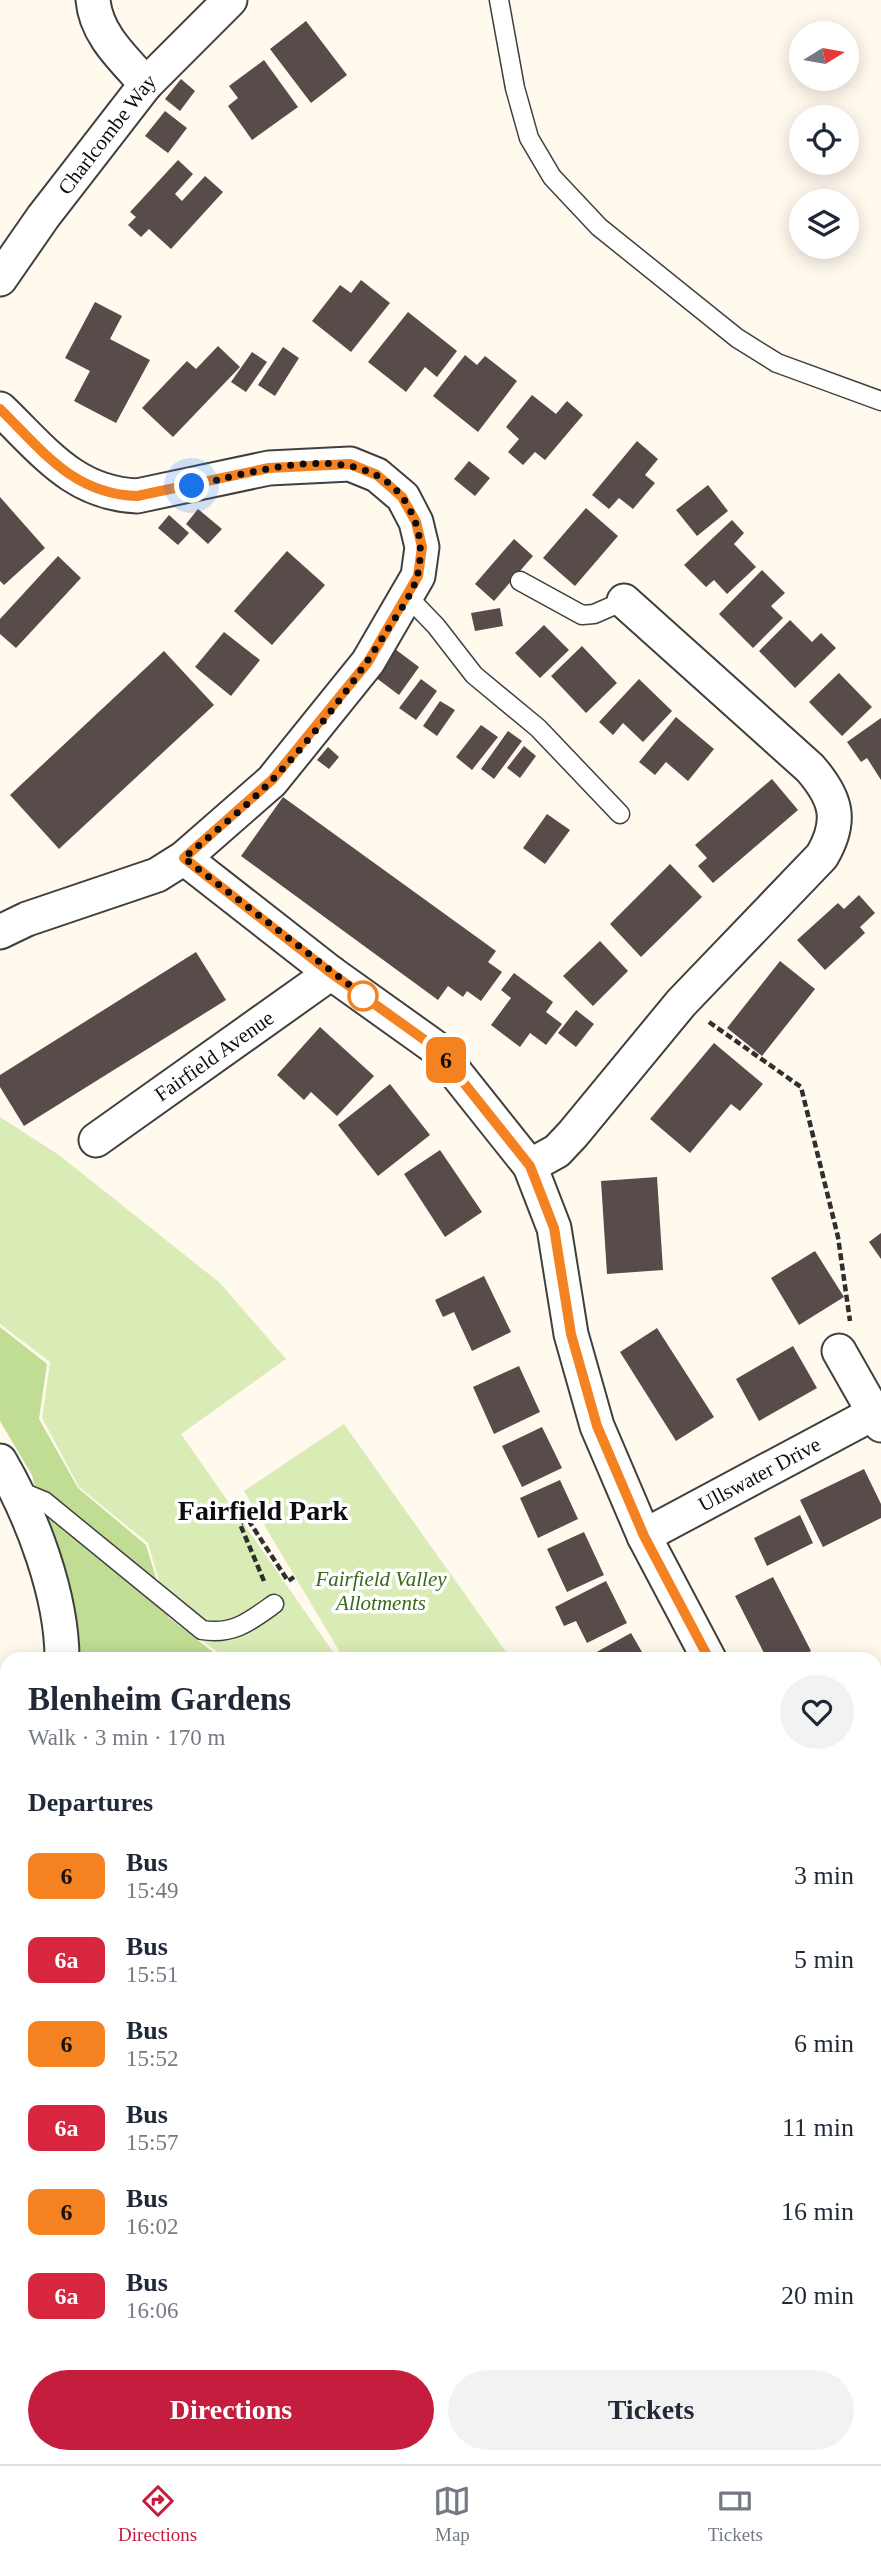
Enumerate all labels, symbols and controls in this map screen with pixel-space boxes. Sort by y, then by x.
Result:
north arrow [789,21,859,91]
map controls [789,21,859,259]
street label: Charlcombe Way [53,69,161,199]
button: locate [789,105,859,175]
button: layers [789,189,859,259]
your location [174,468,209,503]
unlabelled marker [348,981,378,1011]
street label: Fairfield Avenue [150,1006,278,1106]
line badge: 6 [423,1037,469,1083]
text: 6 [440,1047,452,1073]
street label: Ullswater Drive [694,1432,825,1517]
district label: Fairfield Park [178,1495,349,1526]
park label: Fairfield Valley Allotments [314,1567,447,1615]
button: heart [780,1675,854,1749]
text: Blenheim Gardens [28,1681,291,1717]
text: Walk · 3 min · 170 m [28,1725,225,1750]
text: Departures [28,1788,153,1817]
text: Bus [126,1848,168,1877]
text: 3 min [794,1861,854,1890]
text: 6 [61,1863,73,1889]
text: 15:49 [126,1878,178,1903]
text: Bus [126,1932,168,1961]
text: 5 min [794,1945,854,1974]
text: 6a [55,1947,79,1973]
text: 15:51 [126,1962,178,1987]
text: Bus [126,2016,168,2045]
text: 6 min [794,2029,854,2058]
text: 6 [61,2031,73,2057]
text: 15:52 [126,2046,178,2071]
text: Bus [126,2100,168,2129]
text: 11 min [782,2113,854,2142]
text: 6a [55,2115,79,2141]
text: 15:57 [126,2130,178,2155]
text: Bus [126,2184,168,2213]
text: 16 min [781,2197,854,2226]
text: 6 [61,2199,73,2225]
text: 16:02 [126,2214,178,2239]
text: Bus [126,2268,168,2297]
text: 20 min [781,2281,854,2310]
text: 6a [55,2283,79,2309]
text: 16:06 [126,2298,178,2323]
button: Directions [28,2370,434,2450]
button: Tickets [448,2370,854,2450]
tab: Directions [118,2482,197,2546]
tab: Map [433,2482,471,2546]
tab: Tickets [708,2482,763,2546]

